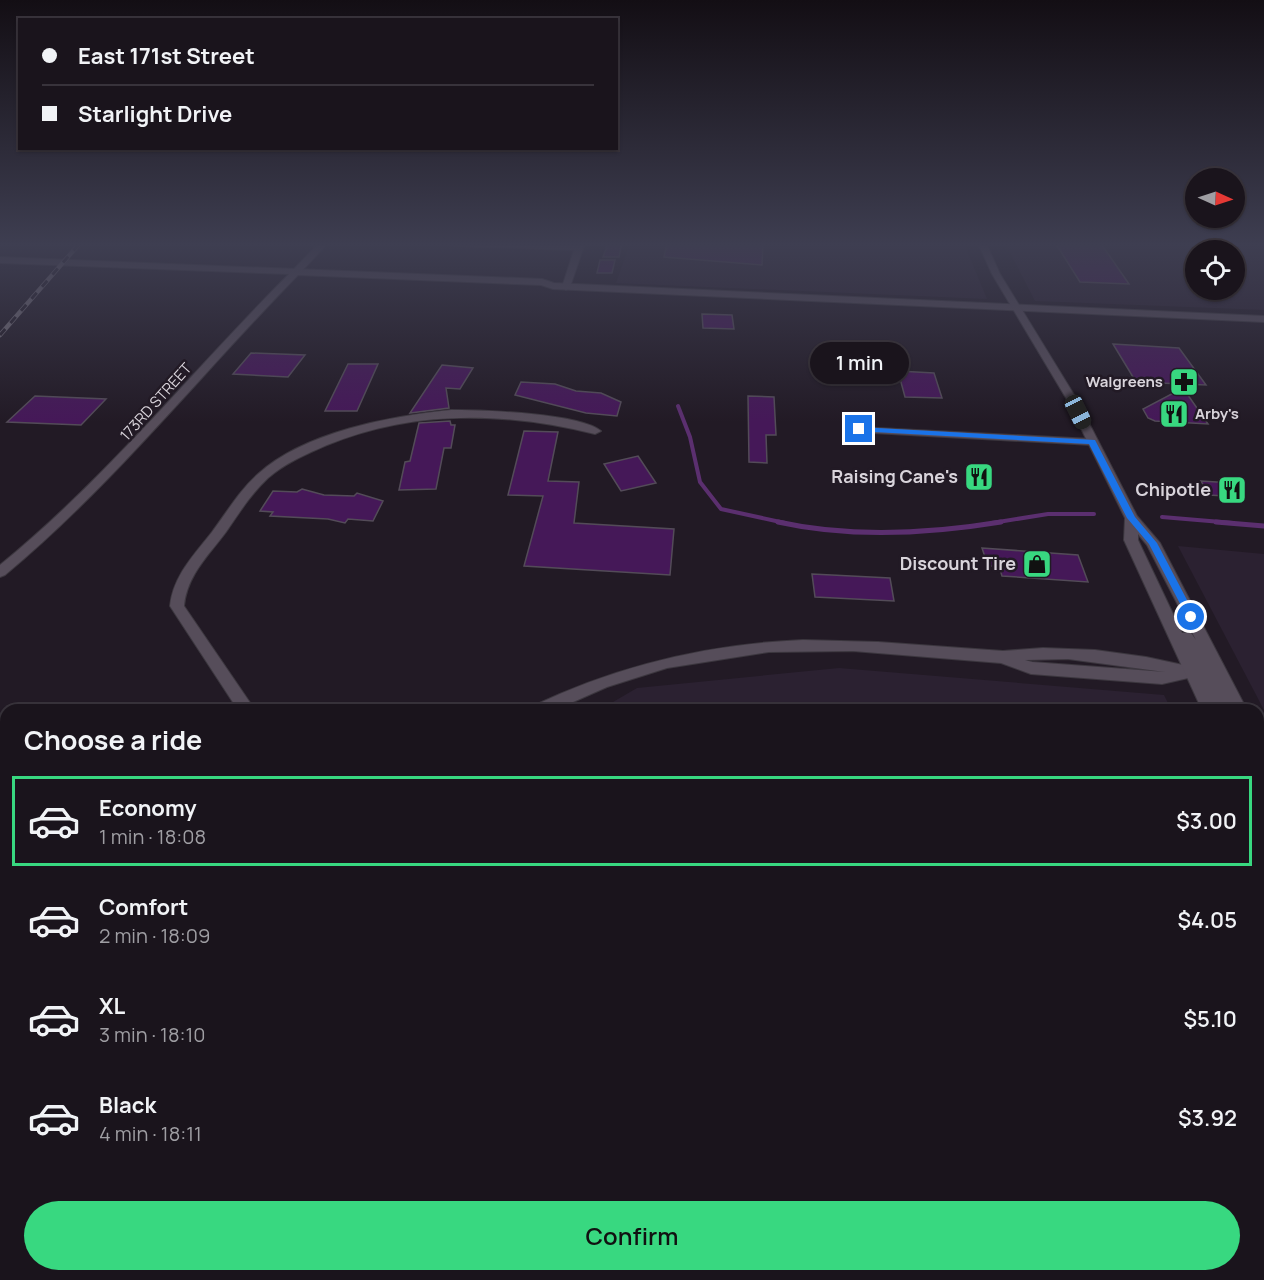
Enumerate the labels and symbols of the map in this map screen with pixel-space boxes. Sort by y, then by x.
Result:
north arrow [1185,168,1245,228]
callout: 1 min [810,342,908,384]
street label: 173RD STREET [115,358,196,445]
pharmacy icon: Walgreens [1168,366,1200,398]
place label: Walgreens [1086,371,1163,392]
car [1062,392,1094,432]
restaurant icon: Arby's [1158,398,1190,430]
place label: Arby's [1195,403,1239,424]
route end [845,415,872,442]
restaurant icon: Raising Cane's [963,461,995,493]
place label: Raising Cane's [831,464,958,488]
restaurant icon: Chipotle [1216,474,1248,506]
place label: Chipotle [1136,477,1211,501]
shop icon: Discount Tire [1021,548,1053,580]
place label: Discount Tire [900,551,1016,575]
route start [1177,603,1204,630]

